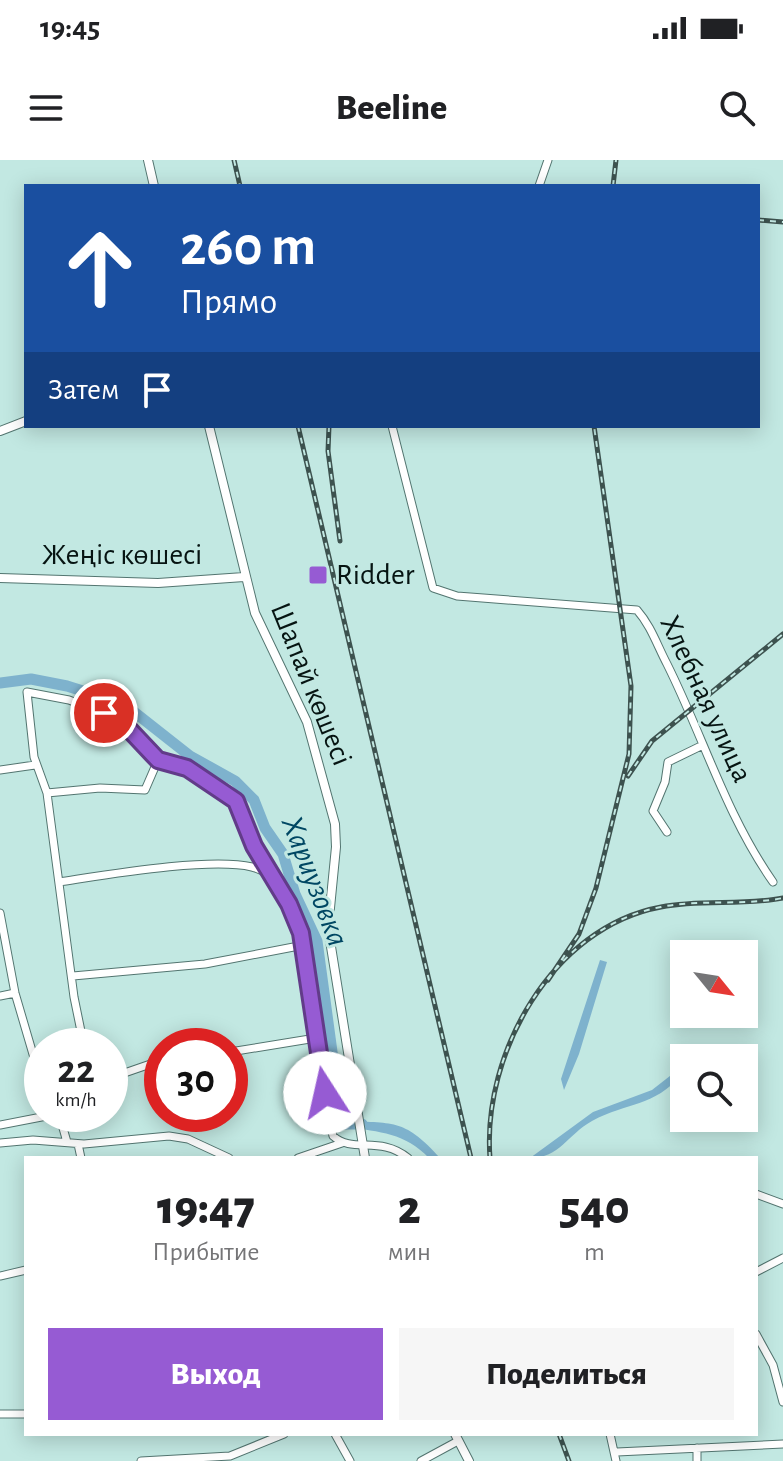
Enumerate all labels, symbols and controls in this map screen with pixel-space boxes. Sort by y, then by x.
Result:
text: 19:45 [40,13,100,43]
icon: menu [24,86,68,130]
icon: search [715,86,759,130]
text: Beeline [336,90,447,126]
icon: ahead [48,216,152,320]
text: 260 m [180,219,316,275]
text: Прямо [180,284,277,320]
icon: arrive [135,368,179,412]
text: Затем [48,375,119,405]
street label: Жеңіс көшесі [42,540,202,570]
place label: Ridder [336,560,415,590]
marker: Ridder [307,564,329,586]
street label: Шапай көшесі [265,598,357,770]
street label: Хлебная улица [654,611,758,787]
pin [70,679,138,747]
icon: arrive [82,691,126,735]
water label: Хариузовка [275,812,354,951]
north arrow [670,940,758,1028]
map controls [670,940,758,1132]
speed limit sign: 30 [144,1028,248,1132]
button: search [670,1044,758,1132]
text: 22 [57,1050,95,1090]
position arrow [283,1051,367,1135]
text: km/h [55,1090,97,1110]
text: 19:47 [157,1185,255,1233]
text: 2 [398,1185,421,1233]
text: 540 [559,1185,630,1233]
text: Прибытие [152,1239,259,1265]
text: мин [388,1239,431,1265]
text: m [584,1239,605,1265]
button: Выход [48,1328,383,1420]
button: Поделиться [399,1328,734,1420]

